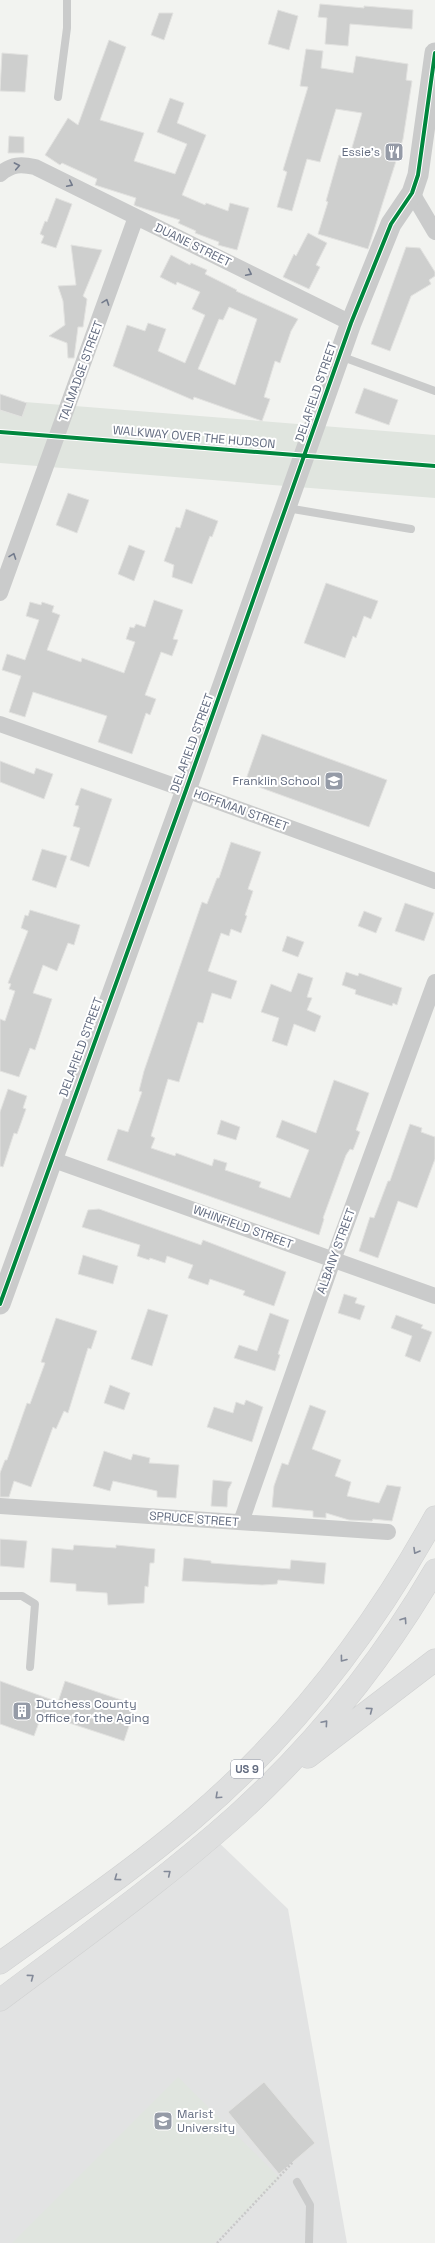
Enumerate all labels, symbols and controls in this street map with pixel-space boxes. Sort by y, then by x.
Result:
restaurant icon: Essie's [383,141,405,163]
place label: Essie's [342,144,380,160]
one-way arrow [13,162,20,171]
one-way arrow [66,179,73,187]
street label: DUANE STREET [152,220,234,270]
one-way arrow [245,268,253,276]
one-way arrow [101,299,109,306]
street label: TALMADGE STREET [55,318,107,424]
street label: DELAFIELD STREET [291,340,341,444]
street label: WALKWAY OVER THE HUDSON [112,422,276,452]
one-way arrow [9,553,17,560]
street label: DELAFIELD STREET [167,691,217,795]
school or university icon: Franklin School [323,770,345,792]
place label: Franklin School [233,773,320,789]
street label: HOFFMAN STREET [191,785,291,835]
street label: DELAFIELD STREET [56,995,106,1099]
street label: WHINFIELD STREET [191,1201,295,1253]
street label: ALBANY STREET [313,1206,359,1296]
street label: SPRUCE STREET [149,1508,239,1530]
one-way arrow [413,1547,420,1554]
one-way arrow [399,1617,406,1624]
one-way arrow [341,1654,348,1661]
place label: Dutchess County Office for the Aging [36,1696,149,1726]
building icon: Dutchess County Office for the Aging [11,1700,33,1722]
one-way arrow [366,1707,373,1715]
one-way arrow [321,1720,328,1728]
road number: US 9 [231,1760,263,1778]
one-way arrow [215,1791,223,1799]
one-way arrow [164,1870,171,1877]
one-way arrow [115,1873,122,1880]
one-way arrow [27,1975,34,1982]
place label: Marist University [177,2106,235,2136]
school or university icon: Marist University [152,2110,174,2132]

